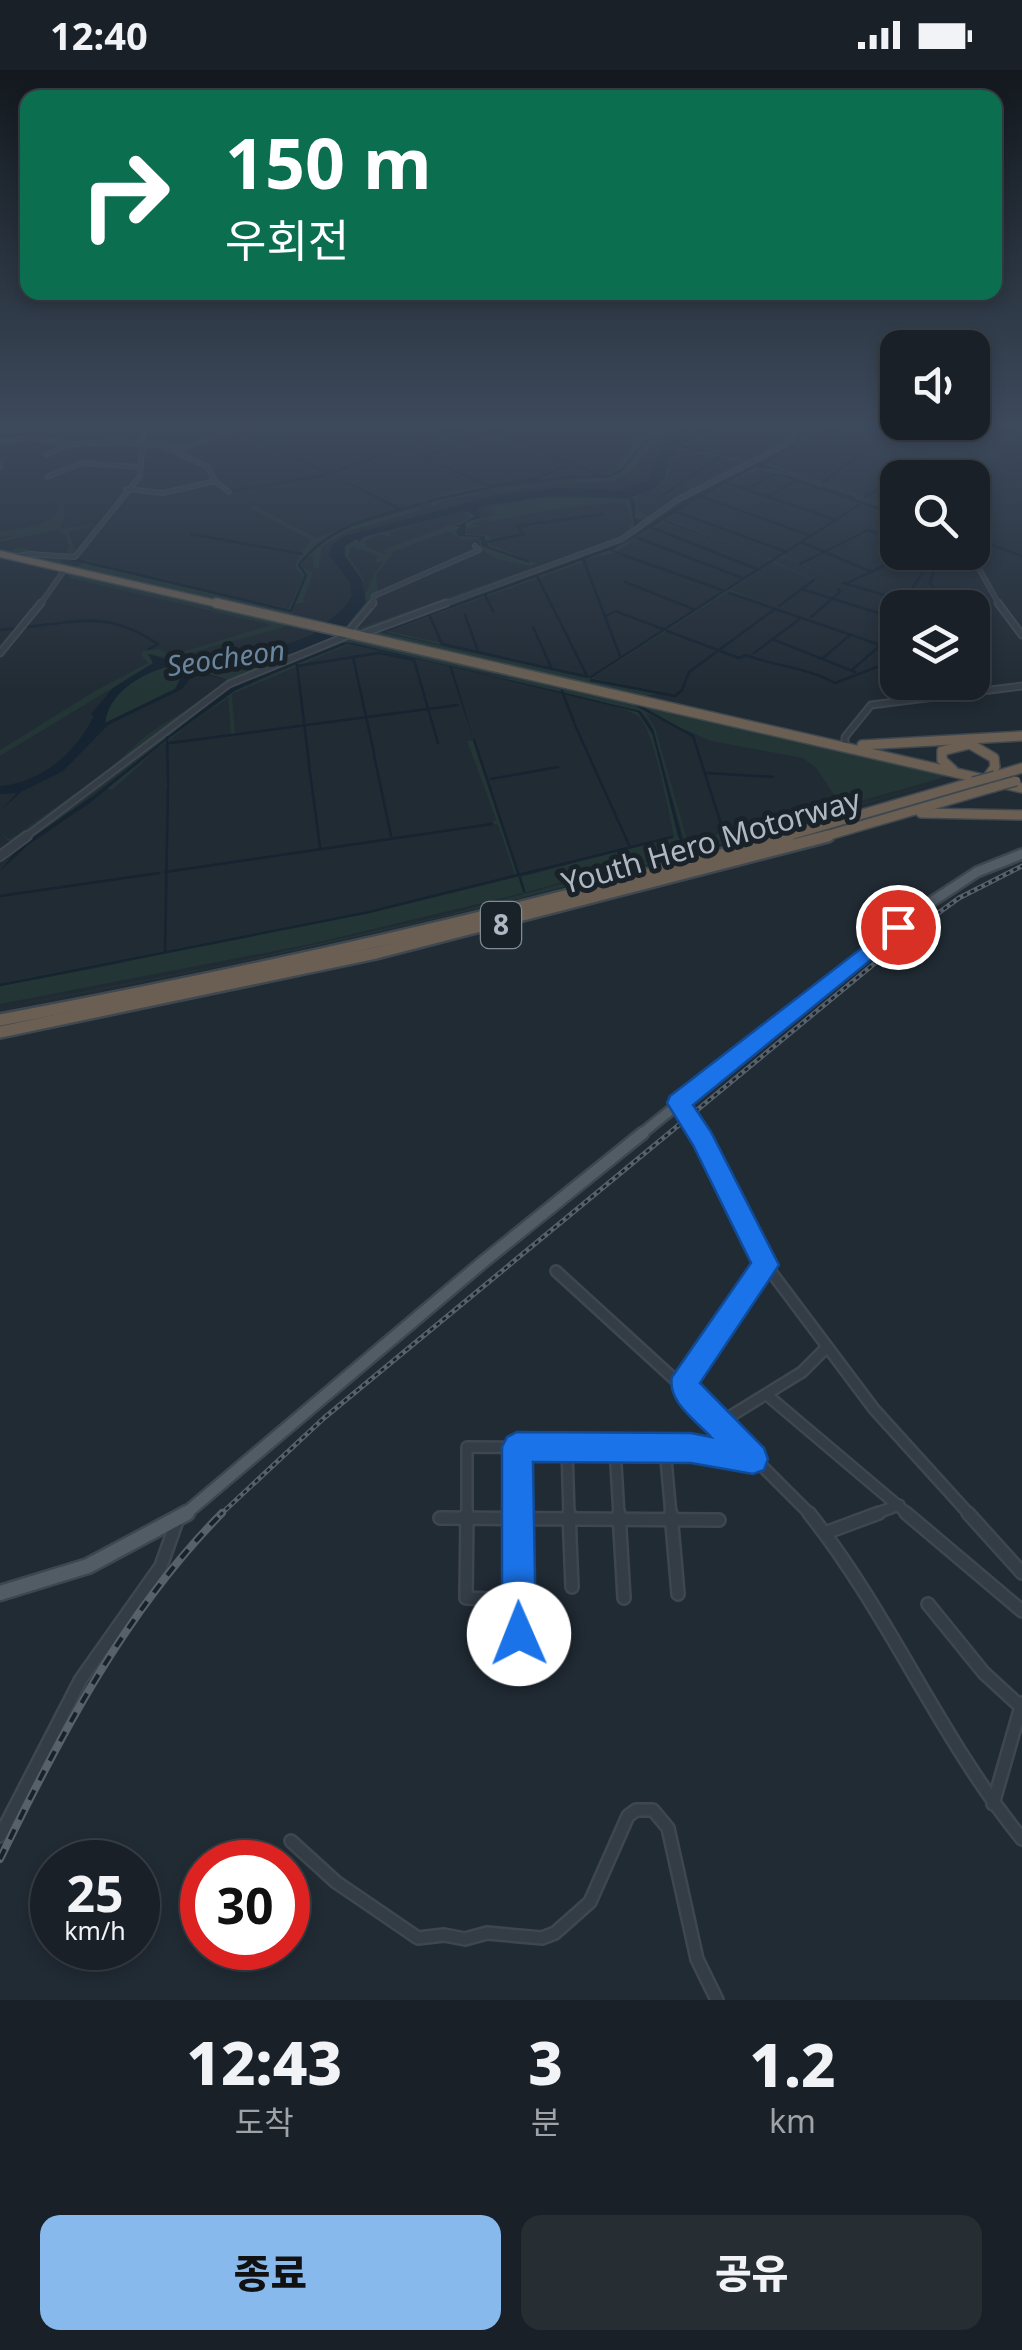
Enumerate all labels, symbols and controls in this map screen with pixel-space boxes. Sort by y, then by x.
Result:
text: 12:40 [50,9,148,61]
text: 150 m [225,114,432,210]
icon: right [60,130,190,260]
text: 우회전 [225,209,349,270]
map controls [880,330,990,700]
button: sound [880,330,990,440]
button: search [880,460,990,570]
button: layers [880,590,990,700]
water label: Seocheon [164,630,287,684]
street label: Youth Hero Motorway [557,778,865,903]
pin [856,885,941,970]
icon: arrive [871,900,926,955]
road number: 8 [481,902,521,948]
position arrow [467,1582,571,1686]
speed limit sign: 30 [180,1840,310,1970]
text: 25 [66,1859,124,1927]
text: km/h [64,1913,126,1947]
text: 12:43 [186,2021,342,2103]
text: 3 [528,2021,563,2103]
text: 1.2 [749,2023,836,2105]
text: km [769,2099,816,2142]
text: 도착 [235,2100,294,2143]
text: 분 [531,2100,560,2143]
button: 종료 [40,2215,501,2330]
button: 공유 [521,2215,982,2330]

